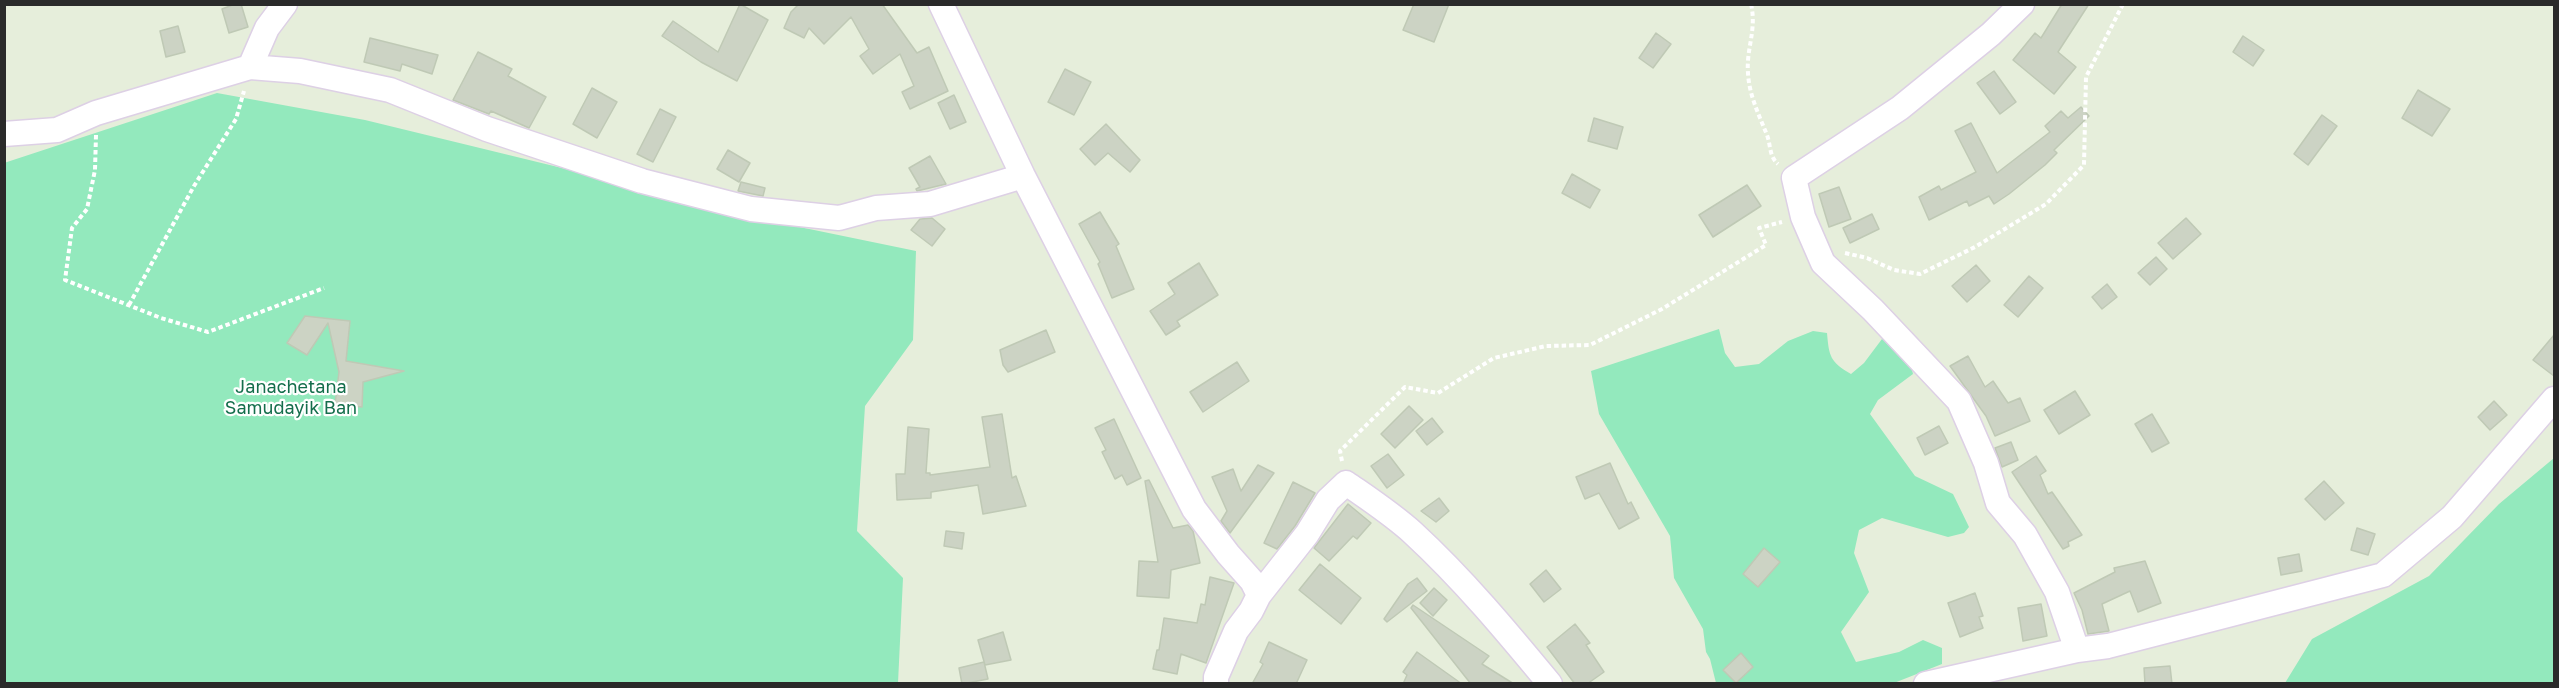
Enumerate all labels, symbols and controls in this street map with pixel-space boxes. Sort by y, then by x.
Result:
park label: Janachetana Samudayik Ban [225,376,357,418]

